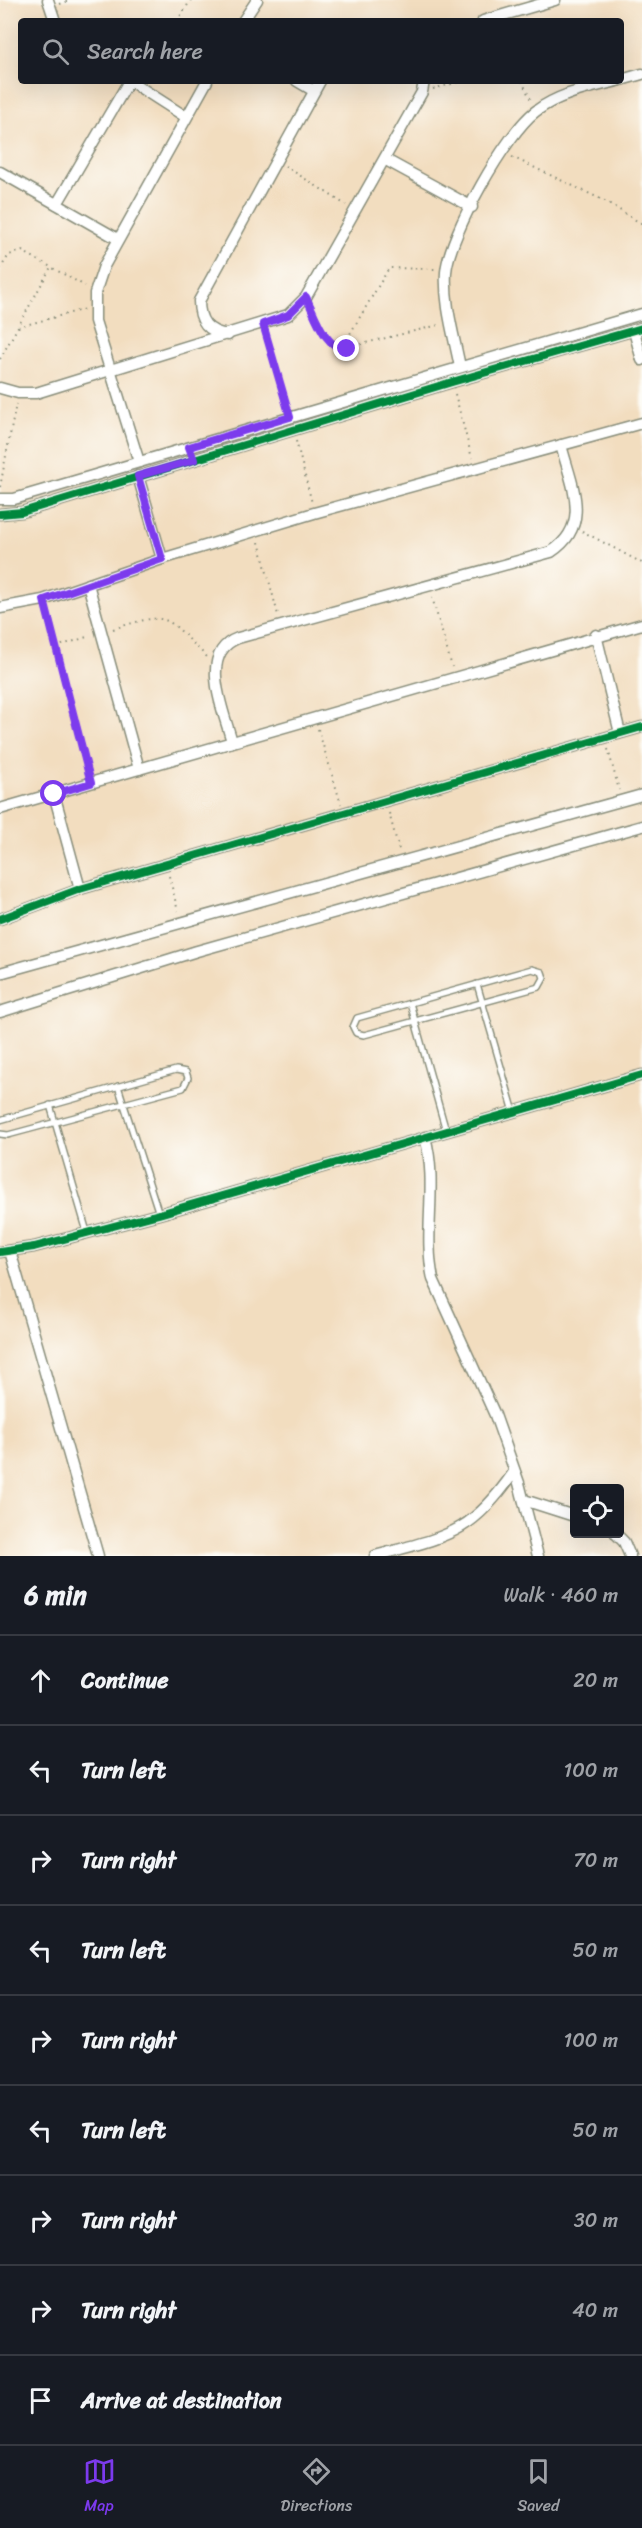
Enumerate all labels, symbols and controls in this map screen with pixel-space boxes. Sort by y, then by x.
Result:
search box [18,18,624,84]
text: Search here [87,32,203,71]
icon: search [39,35,72,68]
route end [333,335,359,361]
route start [40,780,66,806]
map controls [570,1484,624,1538]
button: locate [570,1484,624,1538]
text: 6 min [24,1572,87,1618]
text: Walk · 460 m [503,1578,618,1613]
text: Continue [81,1661,169,1700]
text: 20 m [573,1663,618,1698]
icon: ahead [24,1664,57,1697]
text: Turn left [81,1751,166,1790]
text: 100 m [564,1753,618,1788]
icon: left [24,1754,57,1787]
text: Turn right [81,1841,176,1880]
text: 70 m [573,1843,618,1878]
icon: right [24,1844,57,1877]
text: Turn left [81,1931,166,1970]
text: 50 m [573,1933,618,1968]
icon: left [24,1934,57,1967]
text: Turn right [81,2021,176,2060]
text: 100 m [564,2023,618,2058]
icon: right [24,2024,57,2057]
text: Turn left [81,2111,166,2150]
text: 50 m [573,2113,618,2148]
icon: left [24,2114,57,2147]
text: Turn right [81,2201,176,2240]
text: 30 m [574,2203,618,2238]
icon: right [24,2204,57,2237]
text: Turn right [81,2291,176,2330]
text: 40 m [572,2293,618,2328]
icon: right [24,2294,57,2327]
text: Arrive at destination [81,2381,282,2420]
icon: arrive [24,2384,57,2417]
tab: Map [83,2455,116,2520]
tab: Directions [281,2455,352,2520]
tab: Saved [517,2455,559,2520]

